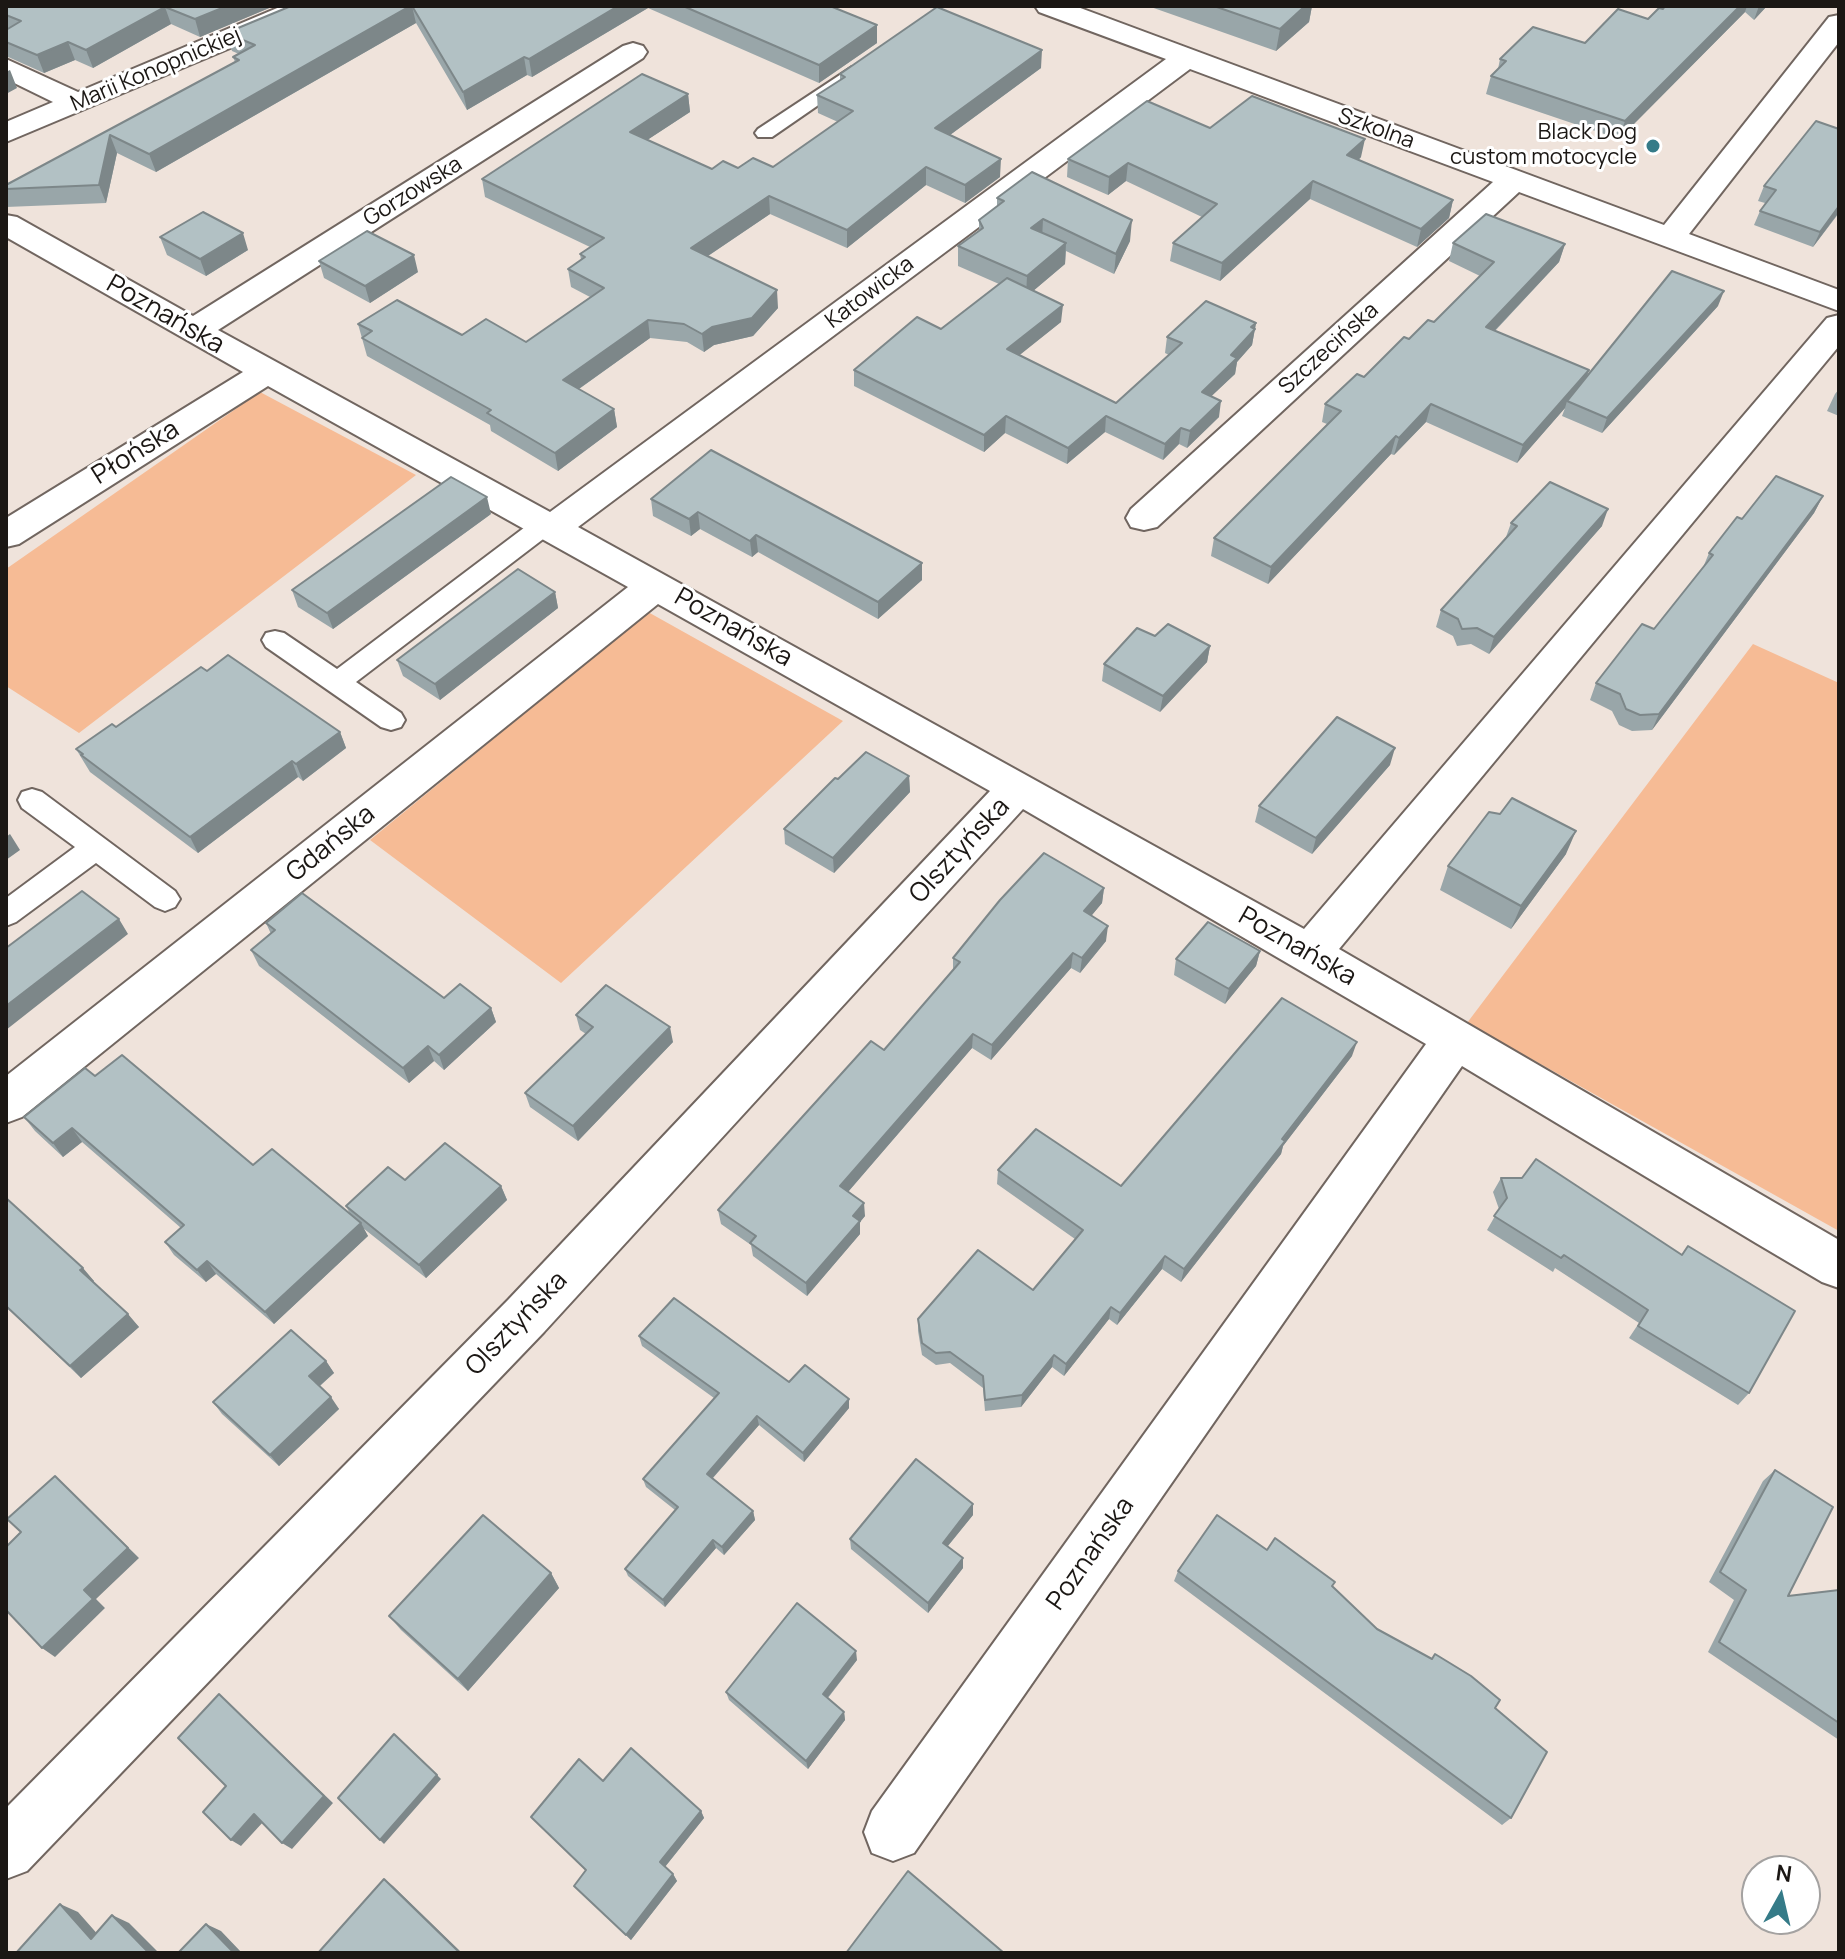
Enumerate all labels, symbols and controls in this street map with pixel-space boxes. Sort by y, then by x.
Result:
street label: Marii Konopnickiej [67,22,245,118]
street label: Szkolna [1334,103,1418,155]
place label: Black Dog custom motocycle [1450,120,1637,172]
marker: Black Dog custom motocycle [1644,137,1662,155]
street label: Gorzowska [359,151,467,233]
street label: Katowicka [821,251,919,335]
street label: Poznańska [101,269,229,361]
street label: Szczecińska [1274,297,1384,401]
street label: Płońska [87,414,185,492]
street label: Poznańska [669,582,797,674]
street label: Olsztyńska [903,792,1017,910]
street label: Gdańska [281,799,381,889]
street label: Poznańska [1233,901,1361,993]
street label: Olsztyńska [460,1266,574,1382]
street label: Poznańska [1041,1492,1141,1616]
north arrow [1741,1855,1821,1935]
text: N [1774,1857,1794,1889]

